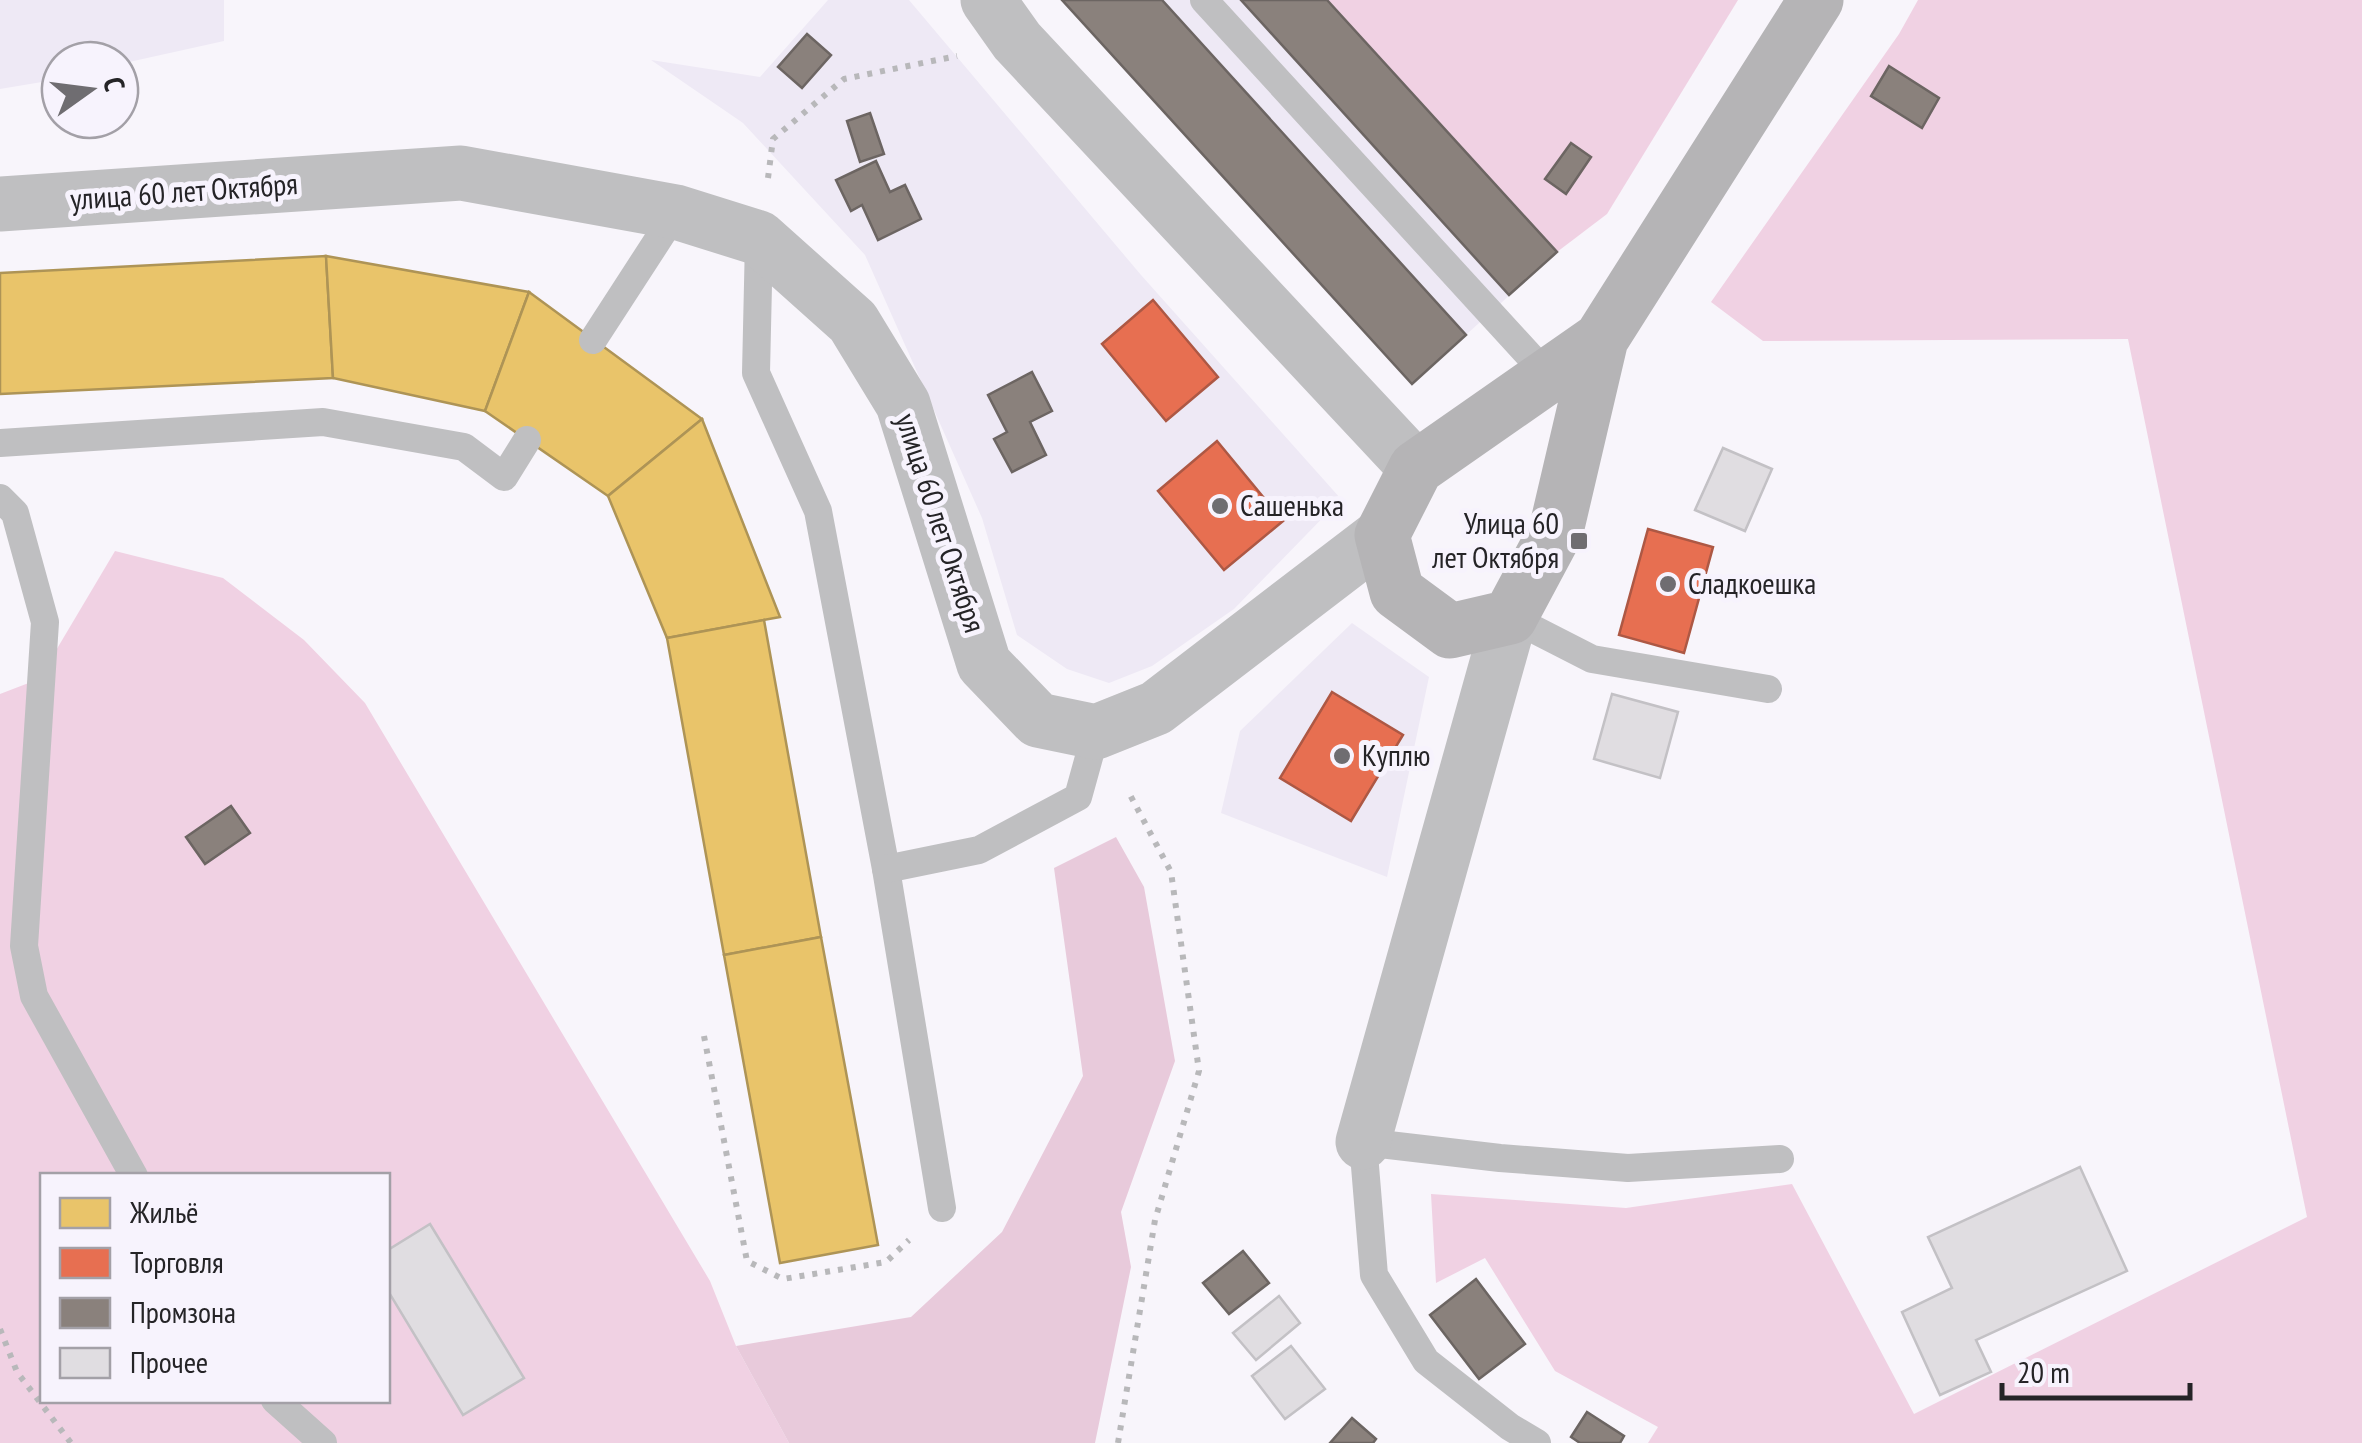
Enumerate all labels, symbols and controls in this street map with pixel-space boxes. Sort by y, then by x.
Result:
north arrow [40,40,140,140]
text: С [95,73,134,95]
street label: улица 60 лет Октября [69,163,299,218]
street label: улица 60 лет Октября [888,408,995,637]
place label: Сашенька [1240,485,1344,524]
marker: Сашенька [1209,495,1231,517]
place label: Улица 60 лет Октября [1431,503,1559,576]
marker: Улица 60 лет Октября [1568,530,1590,552]
place label: Сладкоешка [1688,563,1816,602]
marker: Сладкоешка [1657,573,1679,595]
place label: Куплю [1362,735,1430,774]
marker: Куплю [1331,745,1353,767]
legend [40,1173,390,1403]
text: Жильё [129,1192,198,1231]
text: Торговля [130,1242,224,1281]
text: Промзона [130,1292,236,1331]
scale bar [2002,1338,2190,1400]
text: Прочее [130,1342,208,1381]
text: 20 m [2017,1352,2070,1391]

